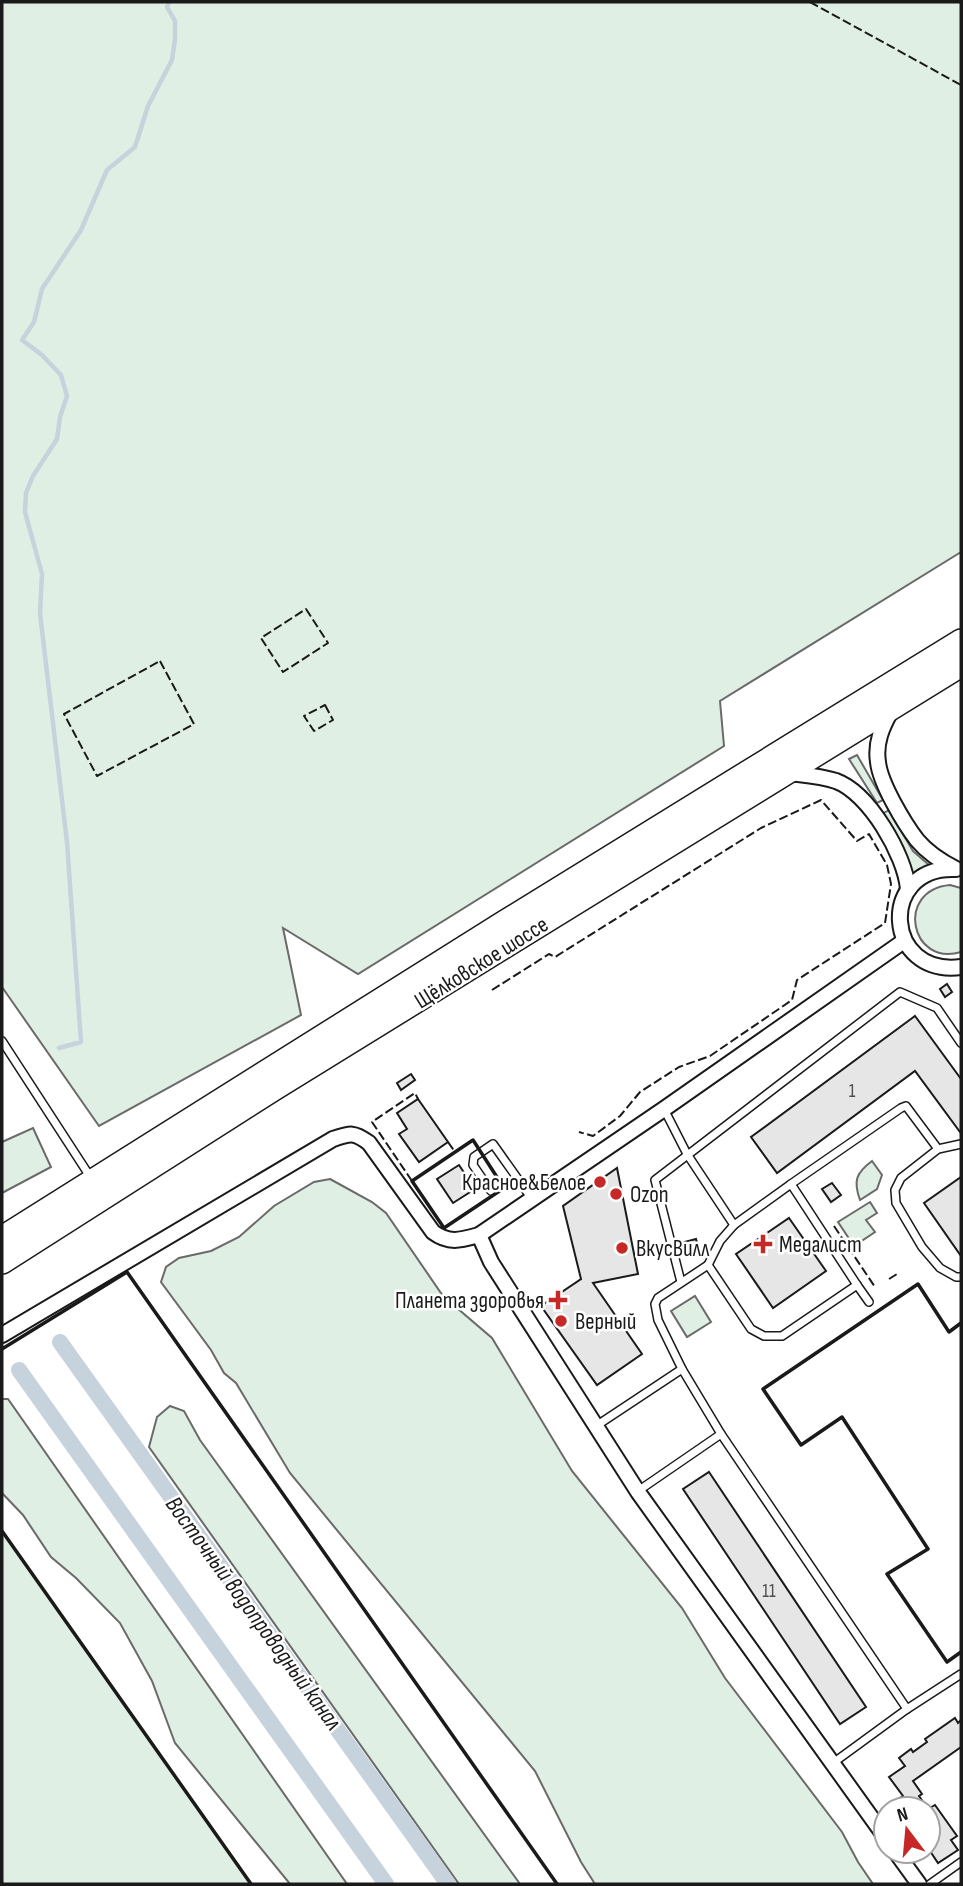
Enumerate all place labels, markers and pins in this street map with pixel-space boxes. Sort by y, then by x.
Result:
place label: Красное&Белое [462,1169,586,1197]
marker: Красное&Белое [592,1174,608,1190]
place label: Ozon [630,1181,669,1209]
marker: Ozon [608,1186,624,1202]
place label: Медалист [779,1231,862,1259]
marker: Медалист [753,1234,773,1254]
place label: ВкусВилл [636,1235,710,1263]
marker: ВкусВилл [614,1240,630,1256]
place label: Планета здоровья [395,1287,544,1315]
marker: Планета здоровья [550,1292,566,1308]
place label: Верный [575,1308,636,1336]
marker: Верный [553,1313,569,1329]

